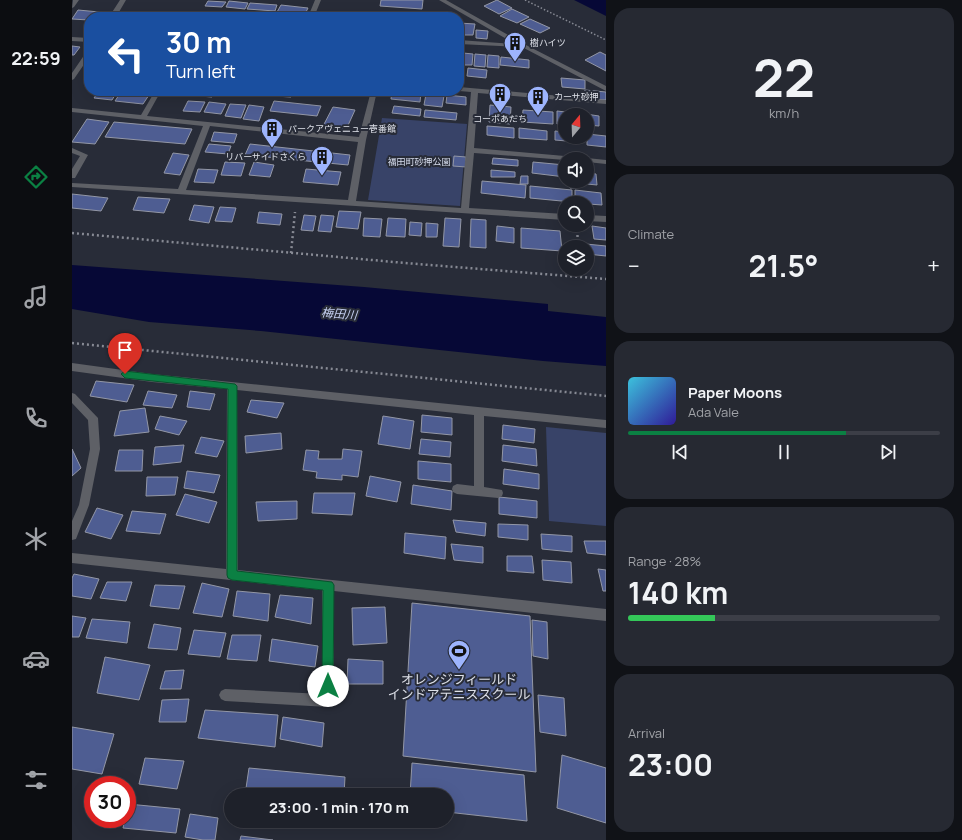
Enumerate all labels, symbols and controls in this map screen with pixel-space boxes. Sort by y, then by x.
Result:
text: 30 m [166,23,231,61]
icon: left [100,28,152,80]
building icon: 樹ハイツ [502,30,528,63]
place label: 樹ハイツ [530,36,566,49]
text: 22 [753,42,815,113]
text: 22:59 [11,46,61,70]
text: Turn left [166,59,236,83]
building icon: コーポあだち [487,81,513,114]
building icon: カーサ砂押 [525,84,551,117]
place label: カーサ砂押 [554,90,599,103]
text: km/h [769,104,799,122]
north arrow [558,108,594,144]
map controls [558,108,594,276]
place label: コーポあだち [473,112,527,125]
building icon: パークアヴェニュー壱番館 [259,116,285,149]
place label: パークアヴェニュー壱番館 [288,122,396,135]
building icon: リバーサイドさくら [309,144,335,177]
place label: リバーサイドさくら [225,150,306,163]
button: sound [558,152,594,188]
park label: 福田町砂押公園 [387,155,451,168]
icon: directions [22,163,50,191]
button: search [558,196,594,232]
text: Climate [628,225,674,243]
button: layers [558,240,594,276]
text: 21.5° [749,245,819,286]
text: − [628,251,640,281]
text: + [927,251,940,281]
icon: music [22,283,50,311]
water label: 梅田川 [320,303,360,324]
pin [108,333,142,374]
icon: arrive [114,339,136,361]
text: Paper Moons [688,382,782,403]
text: Ada Vale [688,403,739,421]
icon: phone [22,404,50,432]
icon: previous [669,441,691,463]
icon: pause [773,441,795,463]
icon: next [877,441,899,463]
icon: climate [22,525,50,553]
text: Range · 28% [628,552,701,570]
text: 140 km [628,572,728,613]
sports icon: オレンジフィールド インドアテニススクール [446,638,472,671]
icon: car [22,645,50,673]
position arrow [307,665,349,707]
place label: オレンジフィールド インドアテニススクール [387,670,531,703]
text: Arrival [628,724,665,742]
text: 23:00 [628,744,713,785]
icon: filters [22,766,50,794]
speed limit sign: 30 [84,776,136,828]
text: 23:00 · 1 min · 170 m [269,797,409,818]

